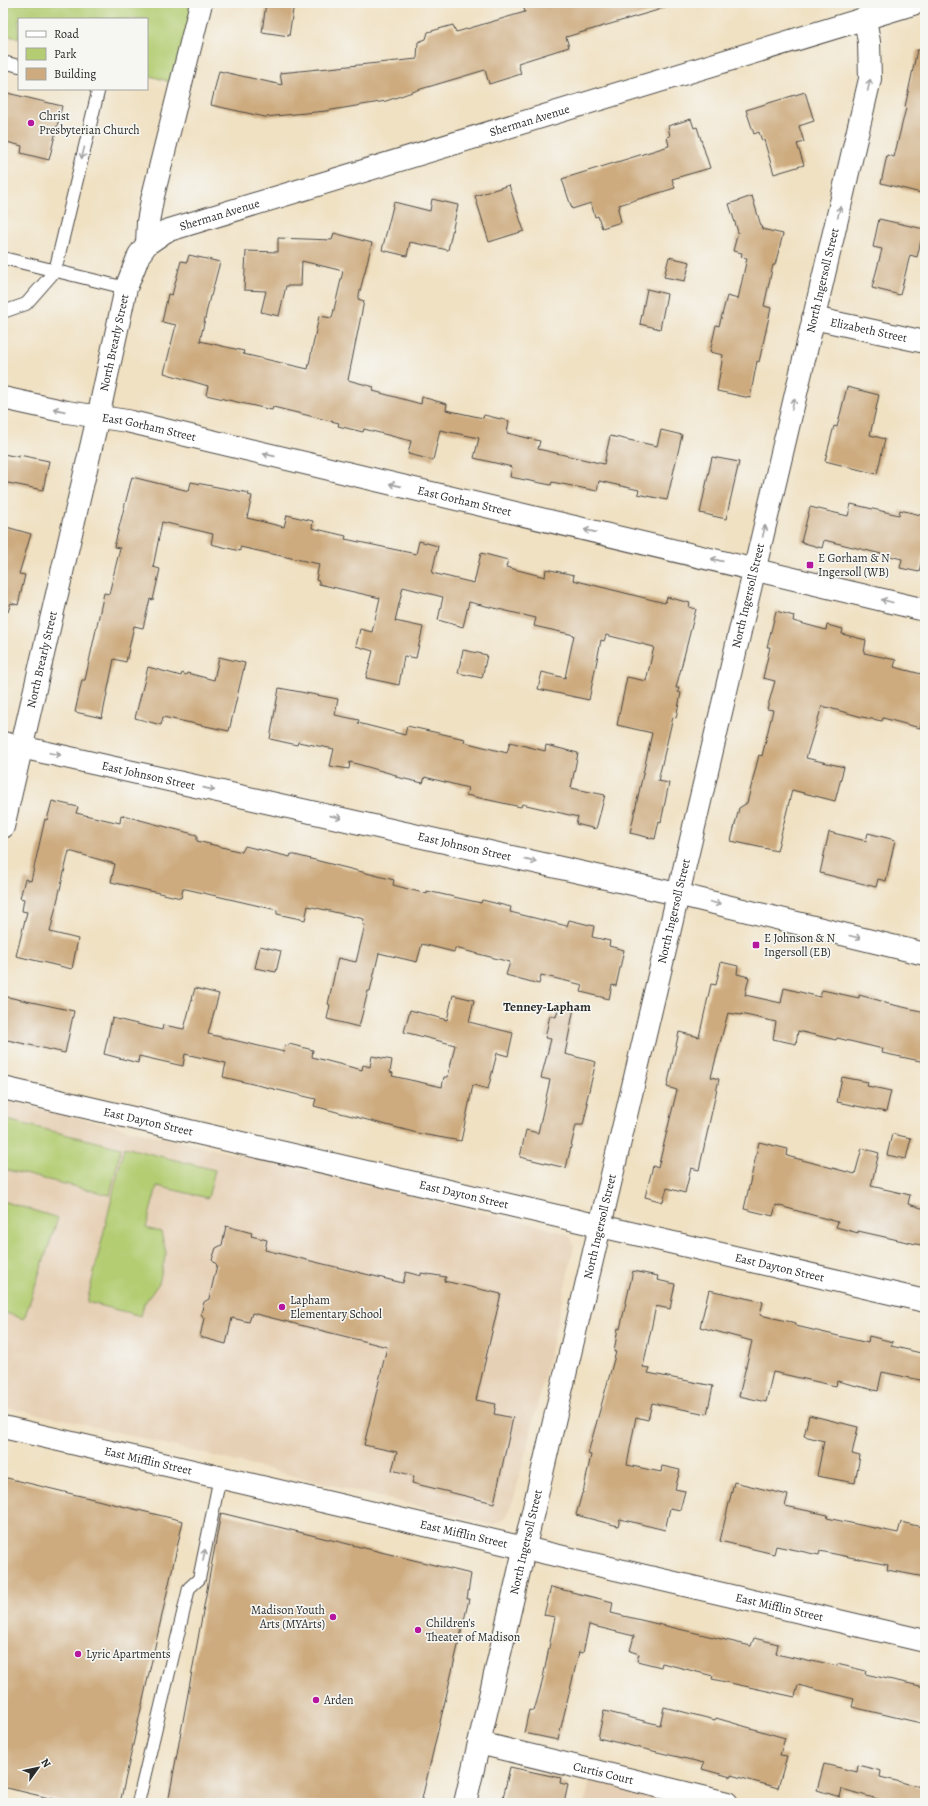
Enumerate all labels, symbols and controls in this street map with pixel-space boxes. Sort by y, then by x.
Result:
legend [18,18,148,90]
text: Road [54,26,80,42]
text: Park [54,46,77,62]
text: Building [54,66,96,82]
one-way arrow [865,79,873,92]
street label: Sherman Avenue [487,101,572,140]
place label: Christ Presbyterian Church [39,108,140,138]
marker: Christ Presbyterian Church [26,118,36,128]
one-way arrow [79,146,87,159]
street label: Sherman Avenue [177,195,262,234]
one-way arrow [835,206,843,219]
street label: North Ingersoll Street [802,226,842,334]
street label: North Brearly Street [96,293,132,393]
street label: Elizabeth Street [829,314,909,346]
one-way arrow [790,398,797,411]
one-way arrow [53,406,66,414]
street label: East Gorham Street [101,409,198,445]
one-way arrow [263,450,276,458]
one-way arrow [389,480,402,488]
street label: East Gorham Street [416,482,513,520]
one-way arrow [760,525,768,538]
one-way arrow [584,526,597,534]
street label: North Ingersoll Street [728,542,768,650]
place label: E Gorham & N Ingersoll (WB) [818,550,890,580]
one-way arrow [710,556,723,564]
marker: E Gorham & N Ingersoll (WB) [805,560,815,570]
one-way arrow [881,596,894,604]
street label: North Brearly Street [23,609,61,710]
one-way arrow [48,751,61,759]
street label: East Johnson Street [100,757,197,794]
one-way arrow [202,785,215,793]
one-way arrow [329,814,342,822]
street label: East Johnson Street [416,828,513,865]
street label: North Ingersoll Street [654,857,694,965]
one-way arrow [524,858,537,866]
one-way arrow [708,900,721,908]
place label: E Johnson & N Ingersoll (EB) [764,930,835,960]
one-way arrow [848,934,861,942]
marker: E Johnson & N Ingersoll (EB) [751,940,761,950]
district label: Tenney-Lapham [503,998,591,1015]
street label: East Dayton Street [102,1103,194,1140]
street label: North Ingersoll Street [580,1172,620,1281]
street label: East Dayton Street [418,1176,510,1213]
street label: East Dayton Street [733,1249,826,1285]
place label: Lapham Elementary School [290,1292,382,1322]
marker: Lapham Elementary School [277,1302,287,1312]
street label: East Mifflin Street [103,1443,194,1479]
street label: North Ingersoll Street [506,1488,546,1596]
street label: East Mifflin Street [418,1516,509,1552]
one-way arrow [201,1549,209,1562]
street label: East Mifflin Street [734,1589,825,1625]
place label: Madison Youth Arts (MYArts) [251,1602,326,1632]
marker: Madison Youth Arts (MYArts) [328,1612,338,1622]
place label: Children's Theater of Madison [426,1615,521,1645]
marker: Children's Theater of Madison [413,1625,423,1635]
place label: Lyric Apartments [86,1646,171,1662]
marker: Lyric Apartments [73,1649,83,1659]
place label: Arden [323,1692,354,1708]
marker: Arden [311,1695,321,1705]
north arrow [18,1748,58,1788]
text: N [37,1755,54,1770]
street label: Curtis Court [572,1758,635,1788]

